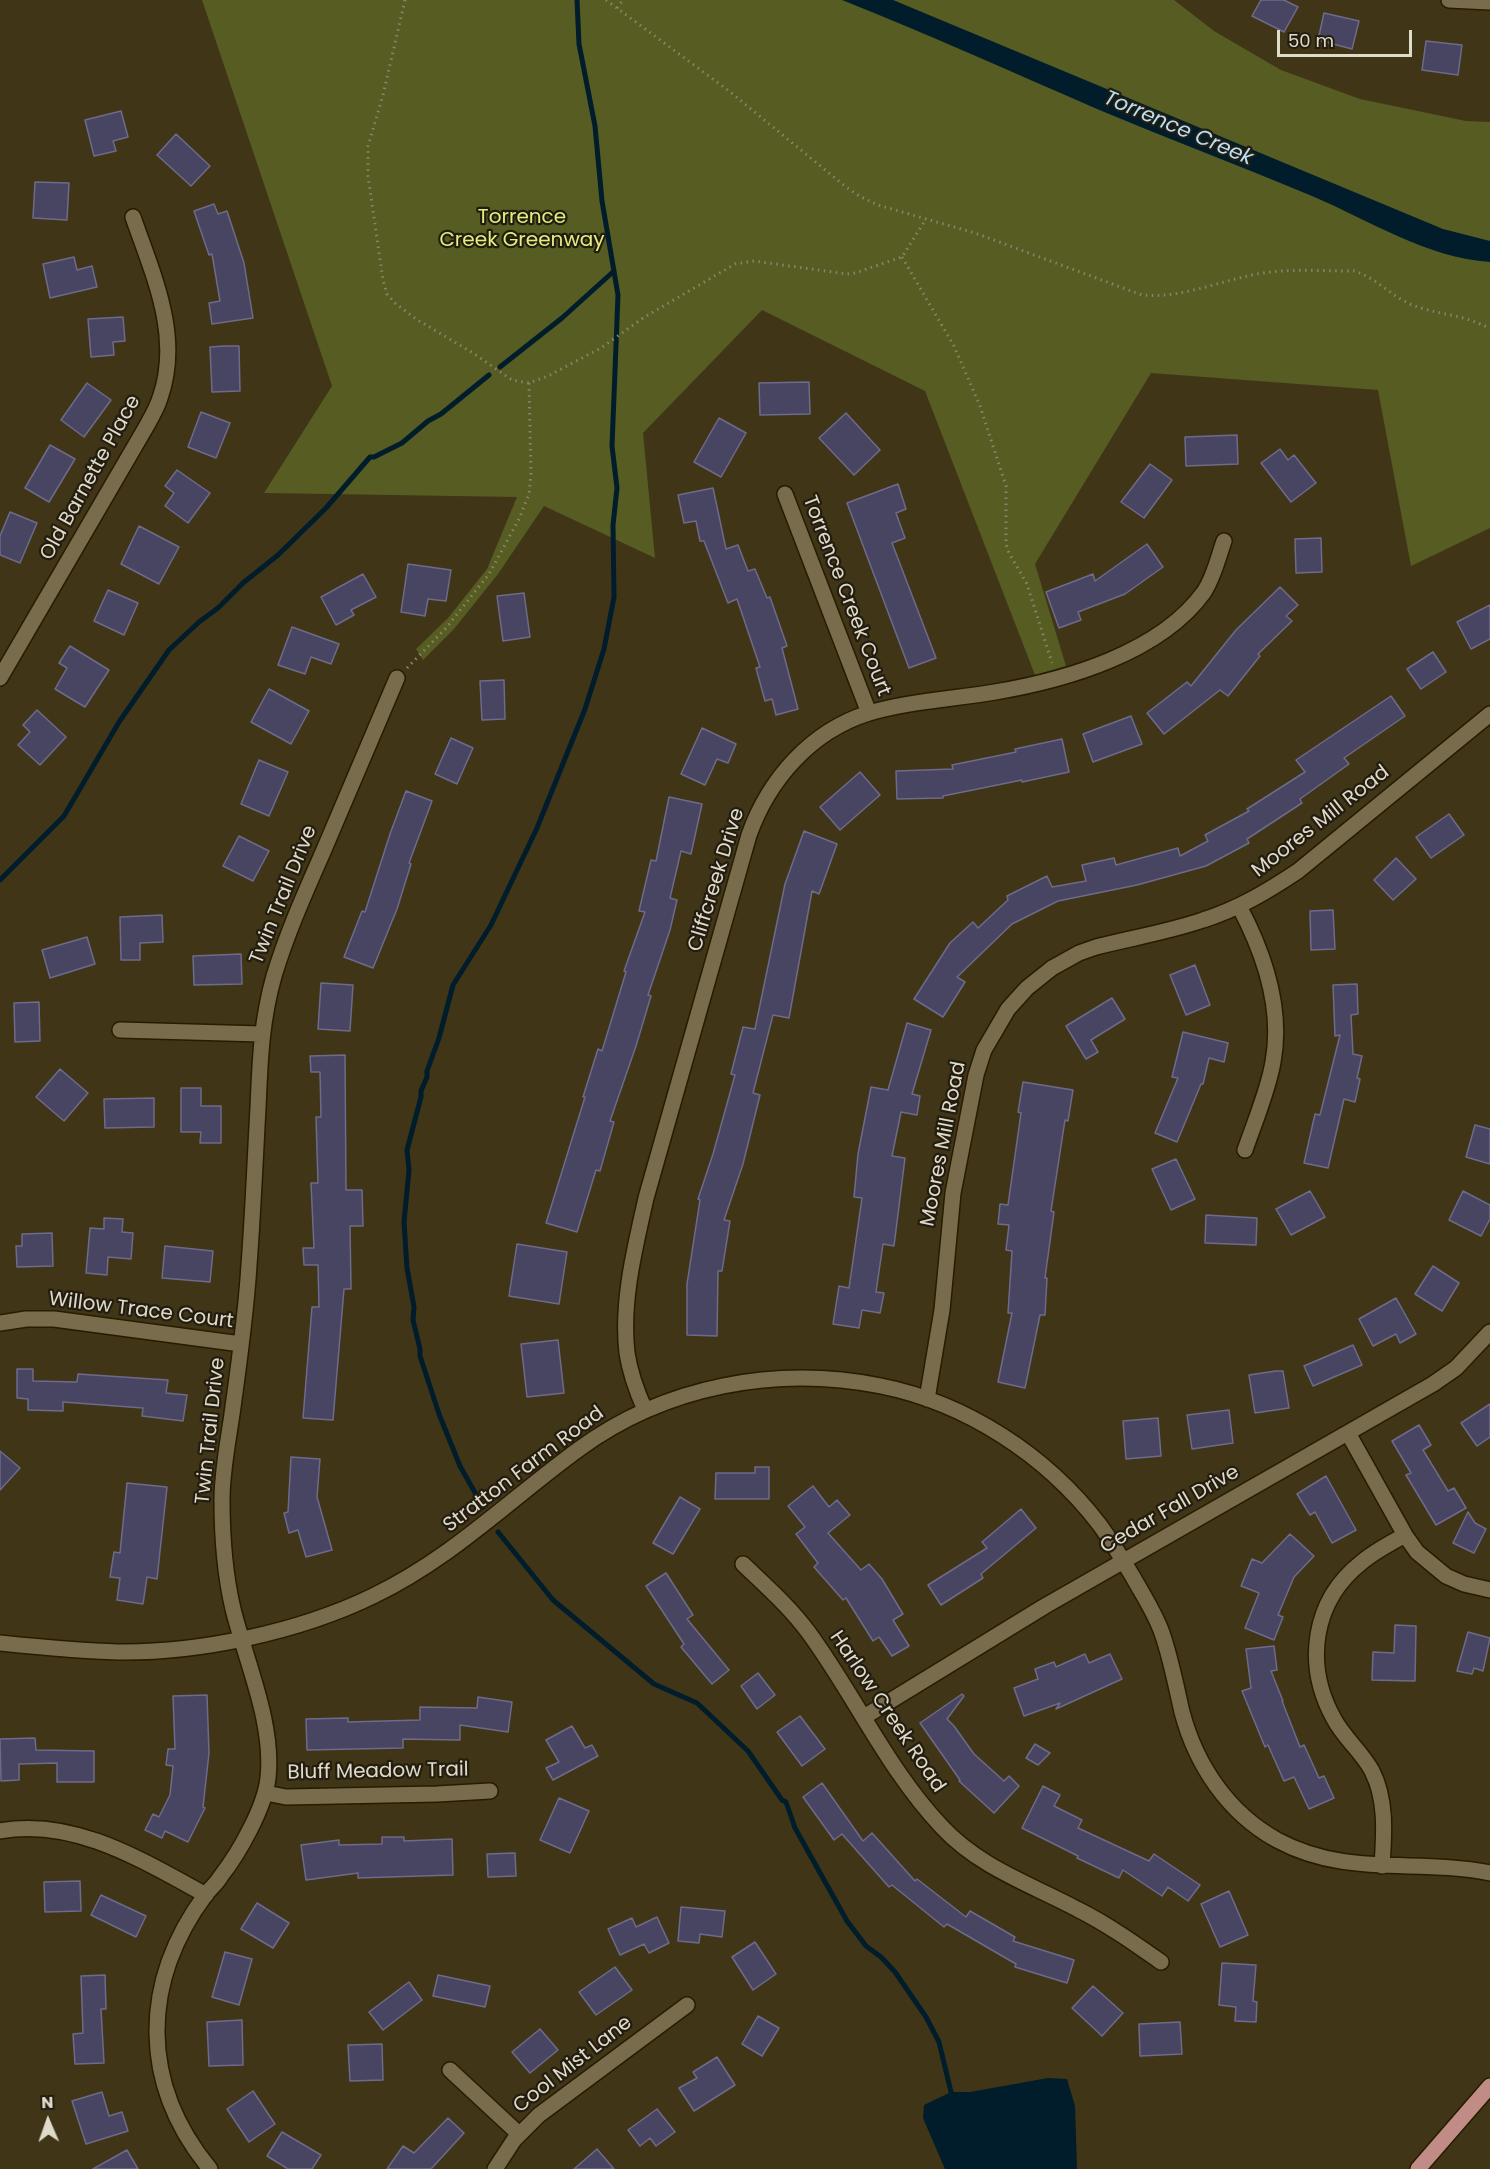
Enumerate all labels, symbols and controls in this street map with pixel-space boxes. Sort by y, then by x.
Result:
scale bar [1280,18,1415,56]
text: 50 m [1288,28,1334,53]
water label: Torrence Creek [1100,86,1256,172]
park label: Torrence Creek Greenway [439,206,605,253]
street label: Old Barnette Place [36,391,146,565]
street label: Torrence Creek Court [797,492,895,700]
street label: Moores Mill Road [1248,761,1394,883]
street label: Cliffcreek Drive [684,805,750,955]
street label: Twin Trail Drive [245,822,323,968]
street label: Moores Mill Road [916,1059,972,1229]
street label: Willow Trace Court [47,1288,235,1334]
street label: Twin Trail Drive [191,1356,231,1506]
street label: Stratton Farm Road [439,1402,609,1538]
street label: Cedar Fall Drive [1096,1460,1244,1560]
street label: Harlow Creek Road [824,1627,950,1797]
street label: Bluff Meadow Trail [287,1758,469,1786]
street label: Cool Mist Lane [509,2011,637,2119]
north arrow [18,2091,78,2151]
text: N [41,2091,54,2114]

